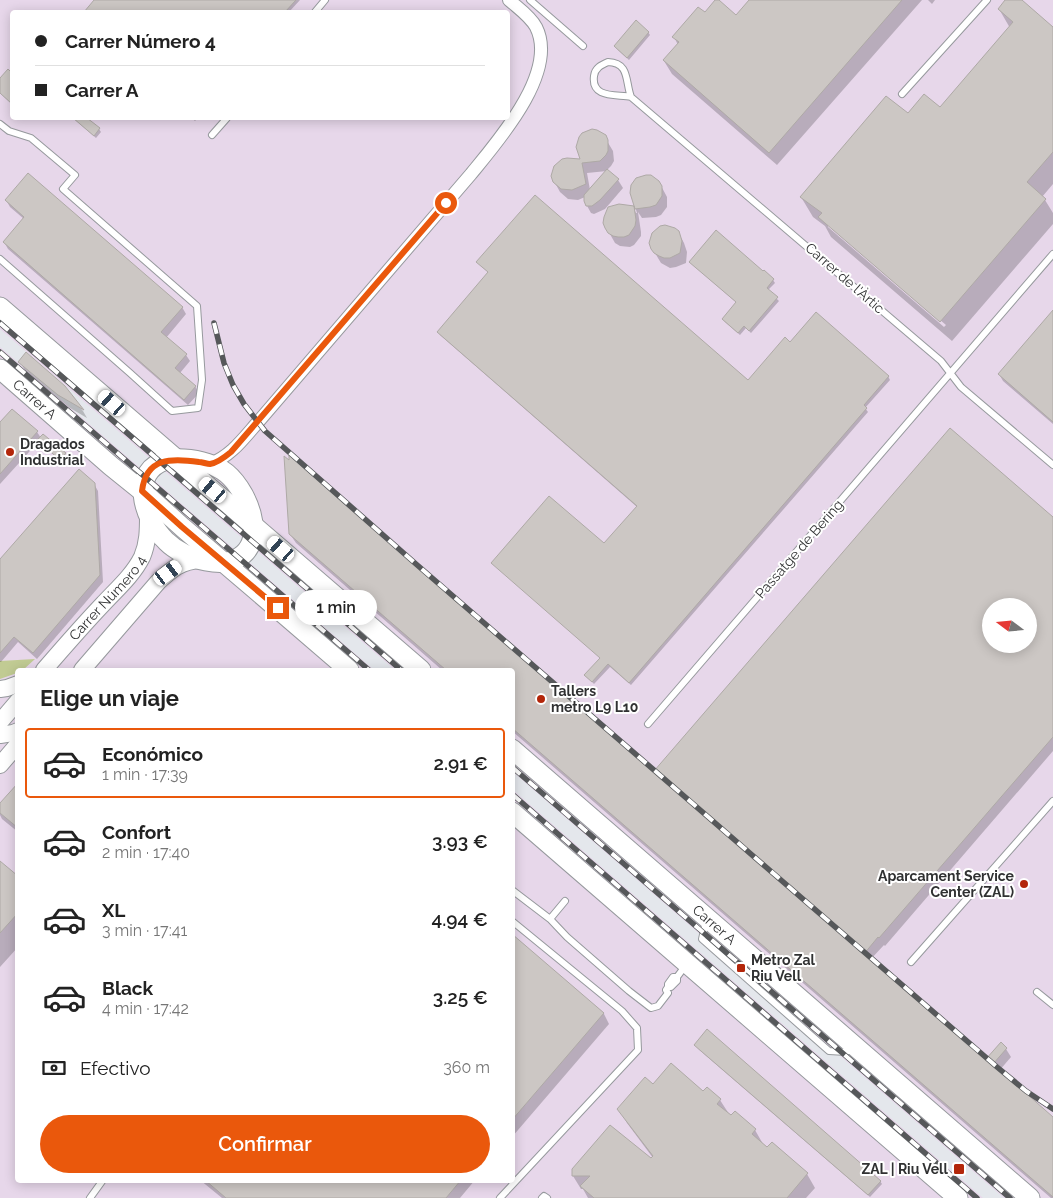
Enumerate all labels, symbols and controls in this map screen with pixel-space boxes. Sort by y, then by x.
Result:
text: Carrer Número 4 [65,30,216,52]
text: Carrer A [65,79,139,101]
route start [435,192,457,214]
street label: Carrer de l'Àrtic [802,239,888,317]
street label: Carrer A [10,376,60,423]
car [95,387,128,419]
place label: Dragados Industrial [20,436,85,468]
marker: Dragados Industrial [4,446,16,458]
car [196,475,229,505]
street label: Passatge de Bering [752,497,846,601]
car [264,533,297,565]
street label: Carrer Número 4 [66,553,149,644]
car [151,558,184,588]
callout: 1 min [296,590,378,626]
route end [267,597,289,619]
text: 1 min [316,598,356,617]
north arrow [982,598,1038,652]
map controls [982,598,1037,653]
place label: Tallers metro L9 L10 [551,683,638,715]
text: Elige un viaje [40,685,179,711]
marker: Tallers metro L9 L10 [535,693,547,705]
icon: car [42,741,87,786]
text: Económico [102,743,203,765]
text: 2.91 € [434,752,488,774]
text: 1 min · 17:39 [102,765,188,784]
icon: car [42,819,87,864]
text: Confort [102,821,171,843]
text: 3.93 € [432,830,488,852]
text: 2 min · 17:40 [102,843,190,862]
place label: Aparcament Service Center (ZAL) [878,868,1015,900]
marker: Aparcament Service Center (ZAL) [1018,878,1030,890]
icon: car [42,897,87,942]
text: XL [102,899,125,921]
street label: Carrer A [690,901,740,948]
text: 4.94 € [431,908,488,930]
text: 3 min · 17:41 [102,921,187,940]
place label: Metro Zal Riu Vell [751,952,816,984]
marker: Metro Zal Riu Vell [735,962,747,974]
icon: car [42,975,87,1020]
text: Black [102,977,153,999]
text: 3.25 € [433,986,488,1008]
text: 4 min · 17:42 [102,999,189,1018]
icon: cash [40,1054,68,1082]
text: Efectivo [80,1057,151,1079]
text: 360 m [443,1058,490,1077]
button: Confirmar [40,1115,490,1173]
place label: ZAL | Riu Vell [861,1161,949,1177]
marker: ZAL | Riu Vell [952,1162,966,1176]

